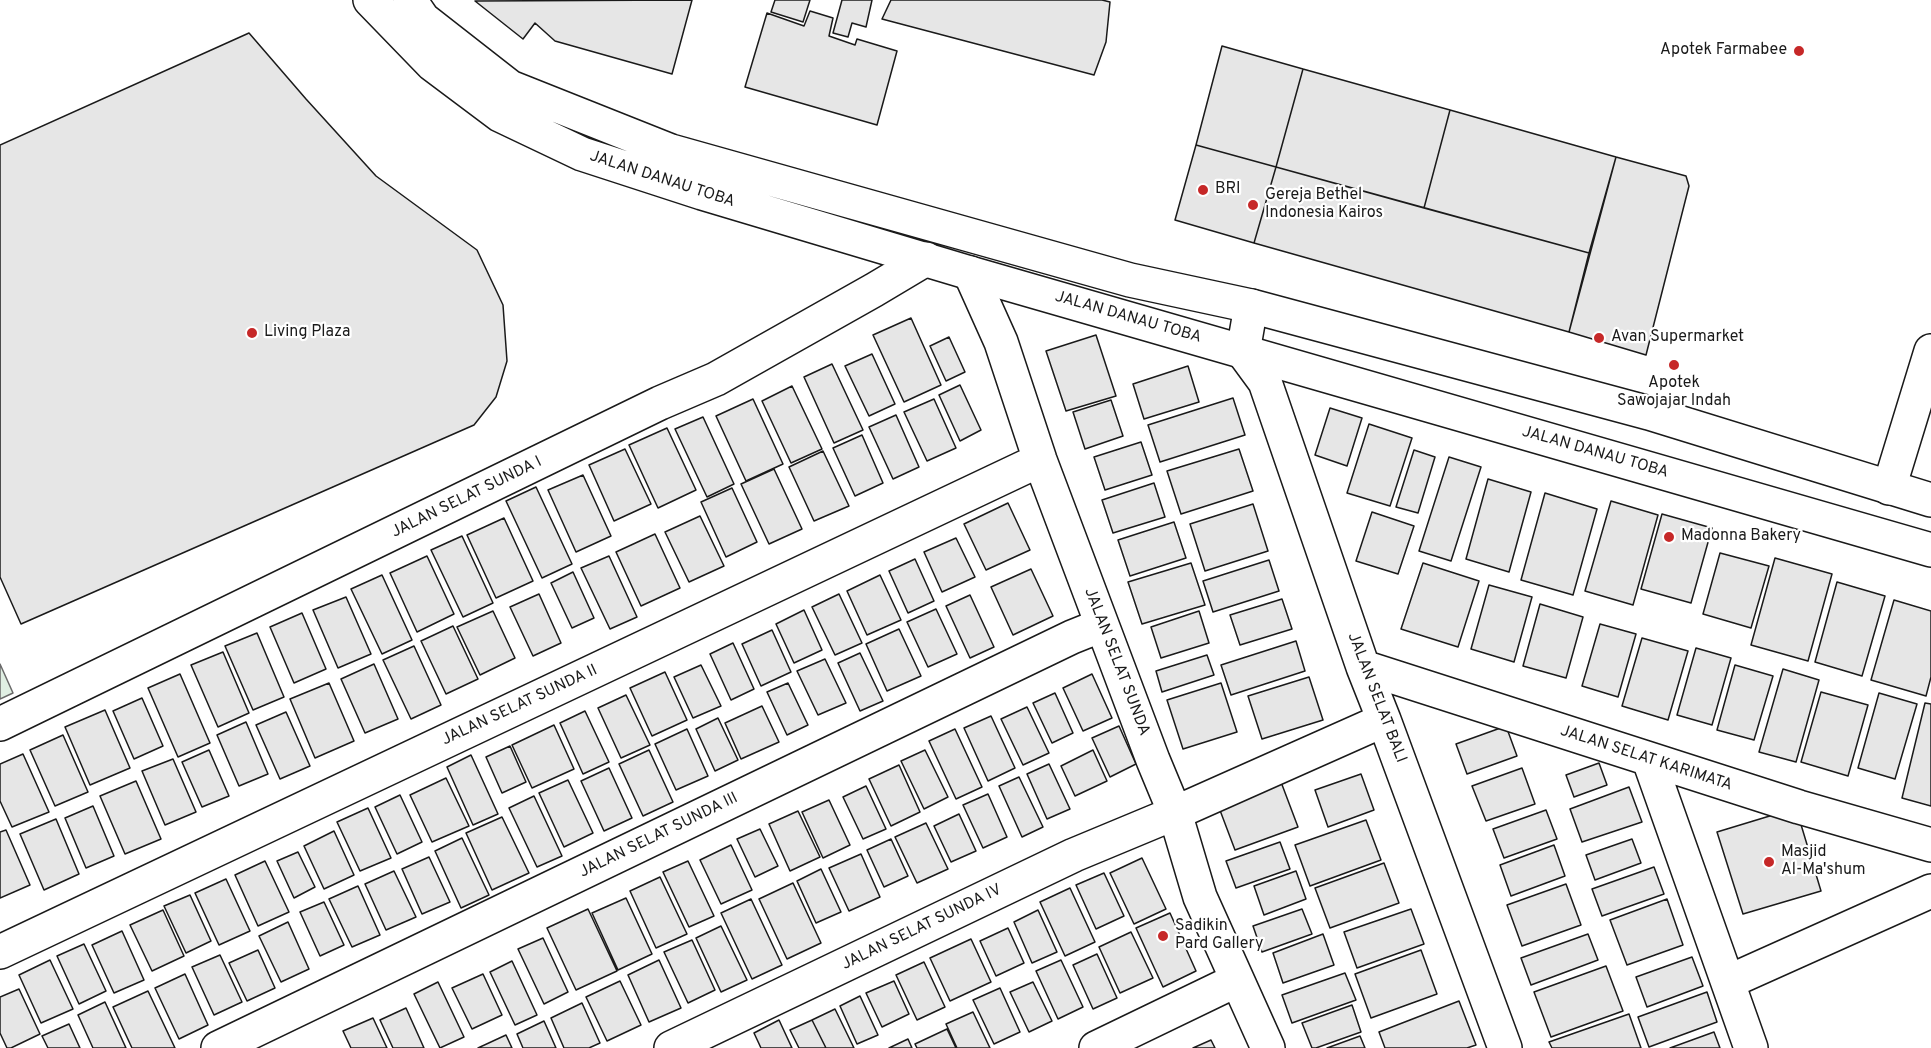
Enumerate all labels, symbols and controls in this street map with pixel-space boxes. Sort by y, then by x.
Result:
place label: Apotek Farmabee [1660,41,1787,61]
marker: Apotek Farmabee [1792,44,1806,58]
street label: JALAN DANAU TOBA [587,147,737,213]
place label: BRI [1215,180,1241,200]
marker: BRI [1196,183,1210,197]
place label: Gereja Bethel Indonesia Kairos [1265,186,1383,224]
marker: Gereja Bethel Indonesia Kairos [1246,198,1260,212]
street label: JALAN DANAU TOBA [1053,288,1203,348]
place label: Living Plaza [264,323,350,343]
marker: Living Plaza [245,326,259,340]
place label: Avan Supermarket [1611,328,1744,348]
marker: Avan Supermarket [1592,331,1606,345]
marker: Apotek Sawojajar Indah [1667,358,1681,372]
place label: Apotek Sawojajar Indah [1617,374,1731,412]
street label: JALAN DANAU TOBA [1520,423,1670,483]
street label: JALAN SELAT SUNDA I [389,453,545,543]
place label: Madonna Bakery [1681,527,1801,547]
marker: Madonna Bakery [1662,530,1676,544]
street label: JALAN SELAT SUNDA [1079,585,1153,739]
street label: JALAN SELAT BALI [1342,630,1410,766]
street label: JALAN SELAT SUNDA II [439,661,601,751]
street label: JALAN SELAT KARIMATA [1557,722,1735,796]
street label: JALAN SELAT SUNDA III [577,789,741,883]
place label: Masjid Al-Ma'shum [1781,843,1866,881]
marker: Masjid Al-Ma'shum [1762,855,1776,869]
street label: JALAN SELAT SUNDA IV [839,881,1005,975]
place label: Sadikin Pard Gallery [1175,917,1263,955]
marker: Sadikin Pard Gallery [1156,929,1170,943]

